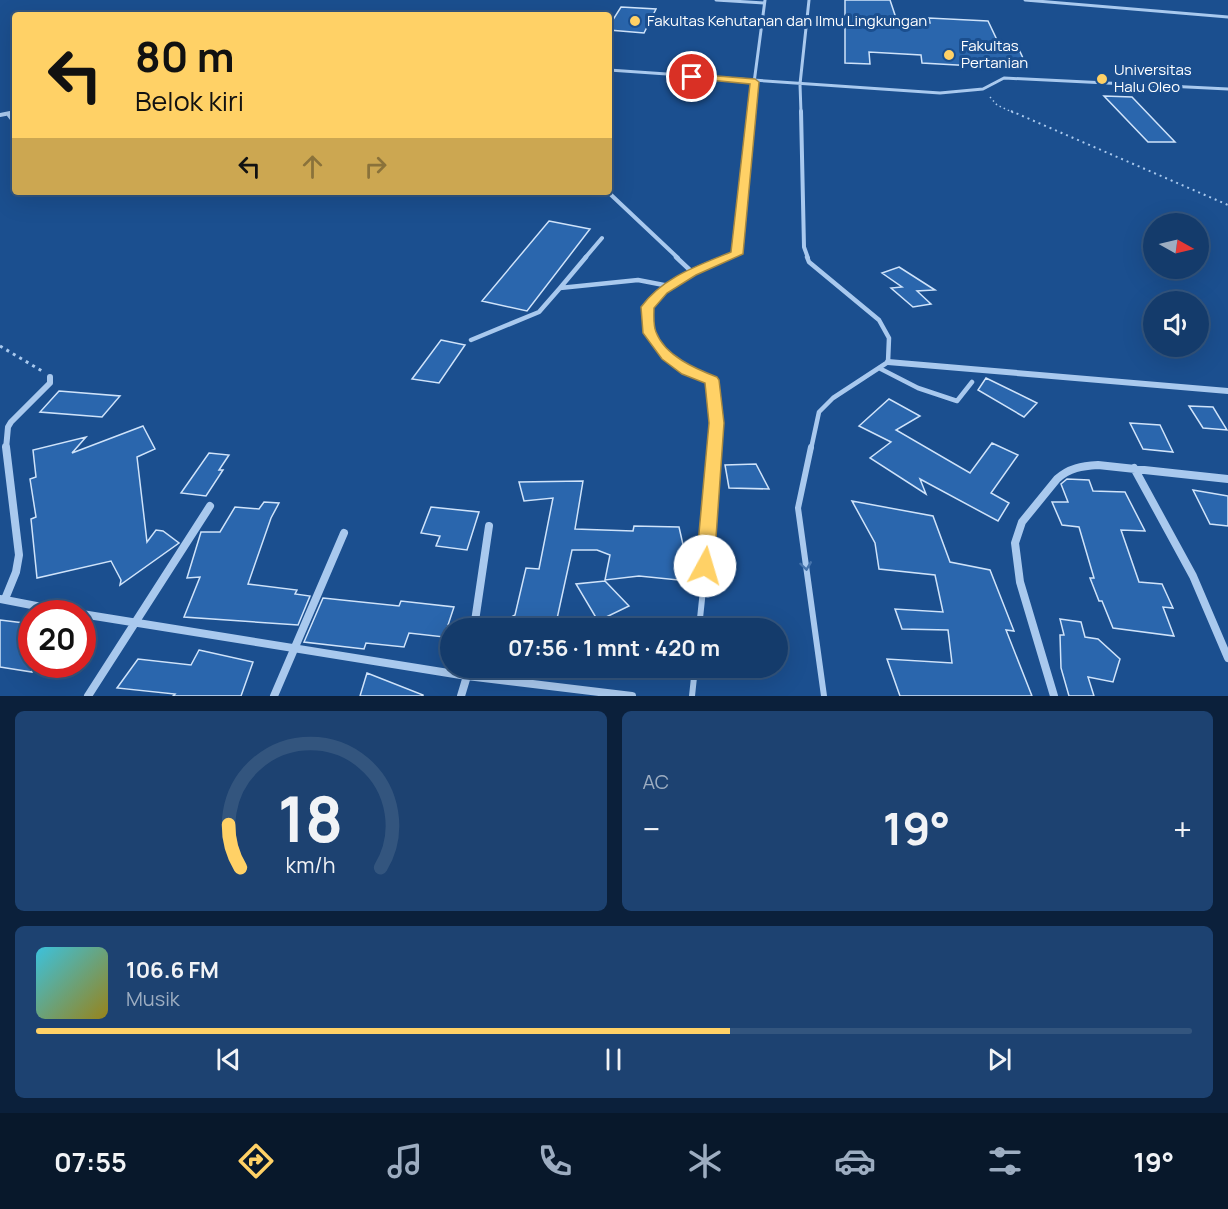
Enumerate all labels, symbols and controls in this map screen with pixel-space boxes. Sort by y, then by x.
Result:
place label: Fakultas Kehutanan dan Ilmu Lingkungan [647,10,927,31]
marker: Fakultas Kehutanan dan Ilmu Lingkungan [628,14,642,28]
text: 80 m [135,27,235,85]
place label: Fakultas Pertanian [961,35,1028,73]
icon: left [36,36,114,114]
marker: Fakultas Pertanian [942,48,956,62]
pin [666,51,717,102]
place label: Universitas Halu Oleo [1114,59,1192,97]
icon: arrive [675,60,708,93]
marker: Universitas Halu Oleo [1095,72,1109,86]
text: Belok kiri [135,82,244,119]
icon: left [233,150,266,183]
icon: ahead [296,150,329,183]
icon: right [359,150,392,183]
north arrow [1143,213,1209,279]
map controls [1143,213,1209,357]
button: sound [1143,291,1209,357]
position arrow [673,534,737,598]
one-way arrow [799,561,812,570]
speed limit sign: 20 [18,600,96,678]
text: 07:56 · 1 mnt · 420 m [508,633,720,663]
text: AC [643,768,669,795]
text: 18 [278,775,344,861]
text: 19° [883,797,951,859]
text: − [643,806,660,851]
text: + [1173,806,1192,851]
text: km/h [286,850,336,879]
text: 106.6 FM [126,955,219,985]
text: Musik [126,985,180,1012]
icon: previous [212,1043,245,1076]
icon: pause [597,1043,630,1076]
icon: next [983,1043,1016,1076]
icon: directions [235,1140,277,1182]
icon: music [384,1140,426,1182]
icon: phone [534,1140,576,1182]
icon: climate [684,1140,726,1182]
icon: car [834,1140,876,1182]
icon: filters [984,1140,1026,1182]
text: 07:55 [54,1143,127,1180]
text: 19° [1133,1143,1174,1180]

